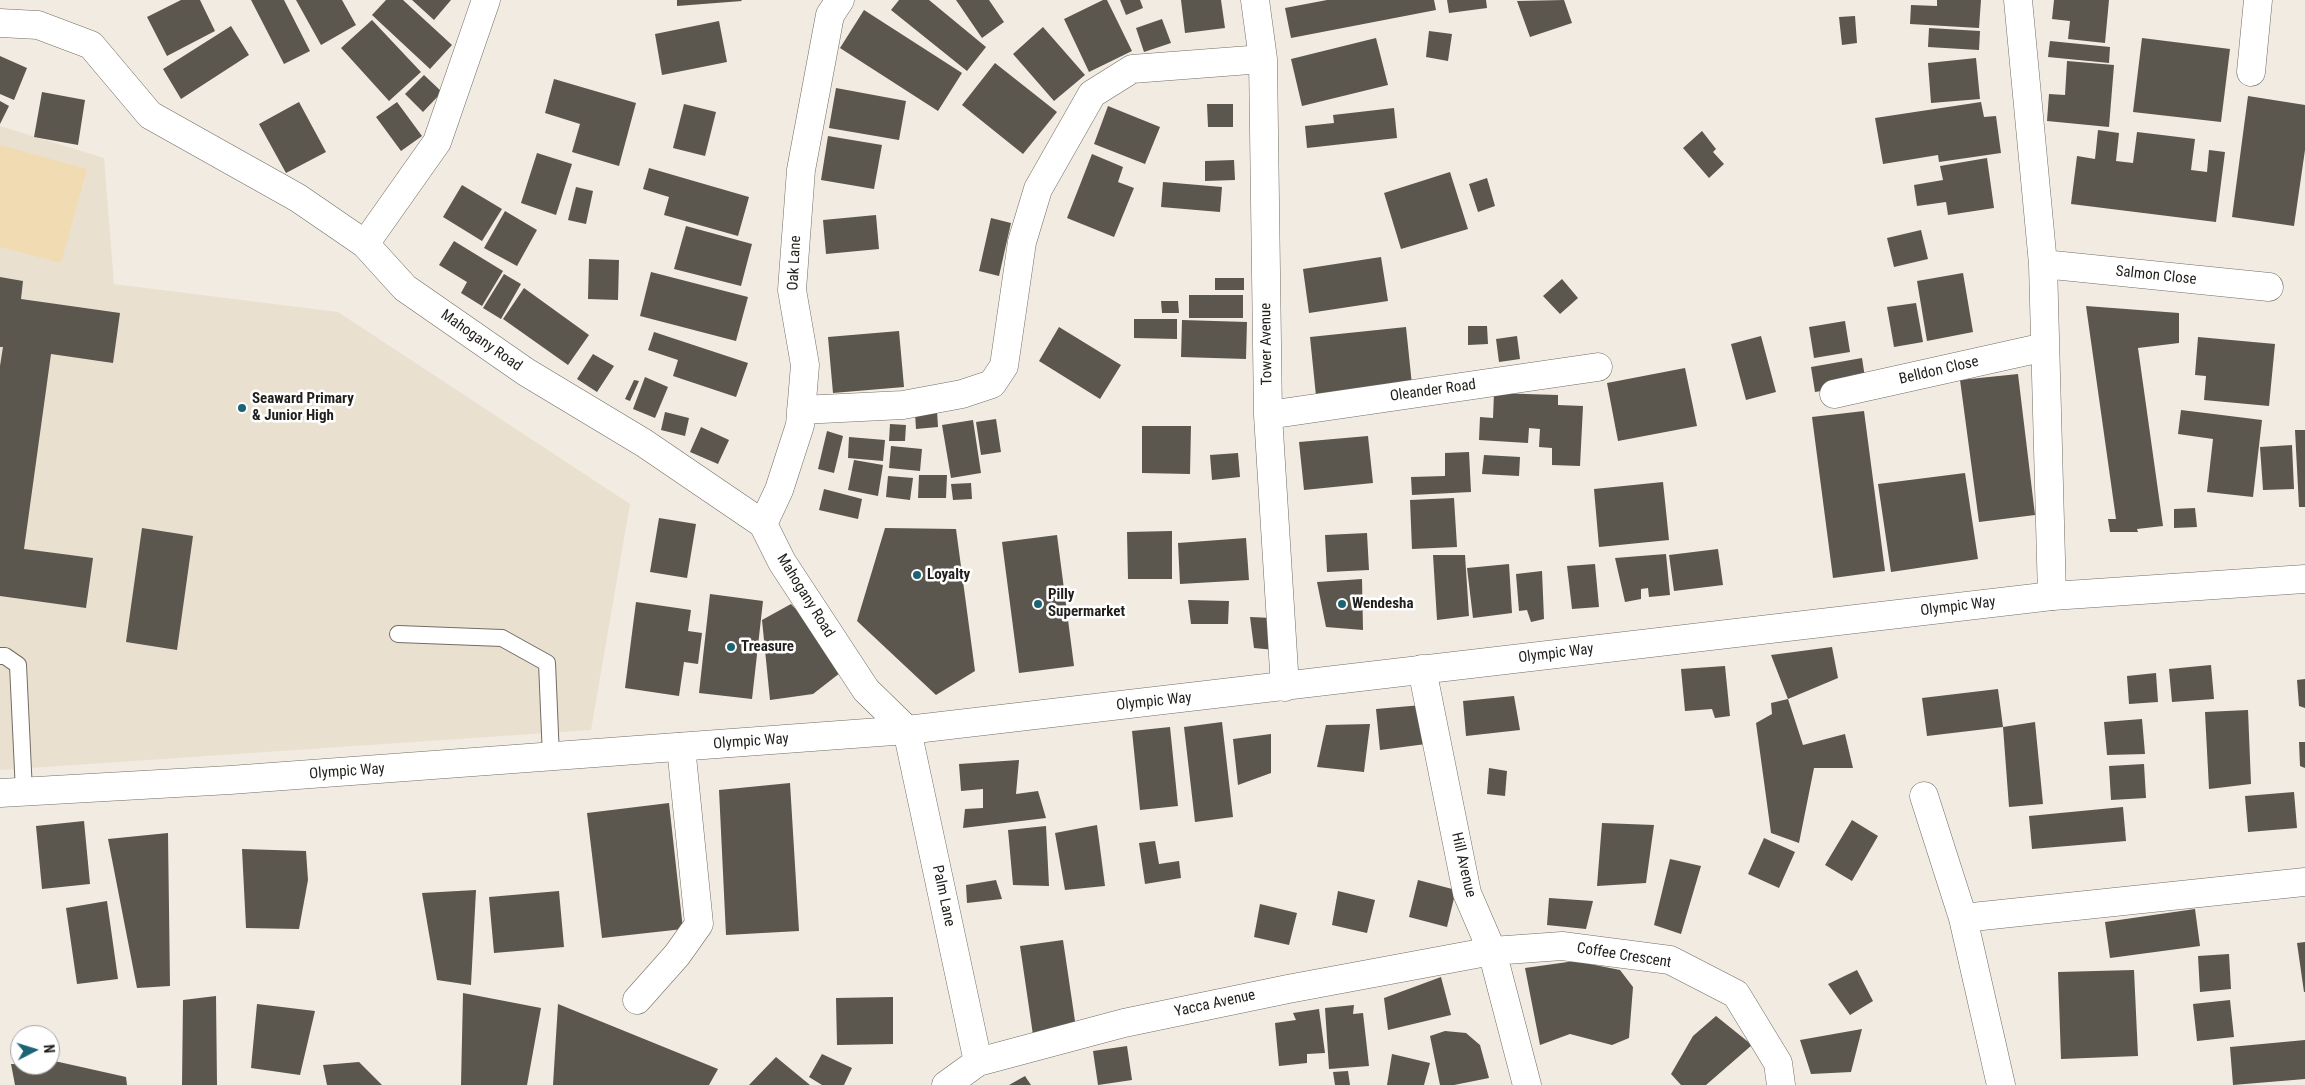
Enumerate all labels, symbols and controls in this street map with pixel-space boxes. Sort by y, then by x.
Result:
street label: Oak Lane [785,235,805,291]
street label: Salmon Close [2115,263,2197,289]
street label: Tower Avenue [1257,303,1277,385]
street label: Mahogany Road [437,306,525,376]
street label: Belldon Close [1897,353,1981,389]
street label: Oleander Road [1389,376,1477,406]
place label: Seaward Primary & Junior High [252,390,354,425]
marker: Seaward Primary & Junior High [236,402,248,414]
street label: Mahogany Road [772,551,838,641]
place label: Loyalty [927,566,970,584]
marker: Loyalty [911,569,923,581]
place label: Pilly Supermarket [1048,586,1125,621]
street label: Olympic Way [1919,593,1997,621]
place label: Wendesha [1352,595,1413,613]
marker: Pilly Supermarket [1032,598,1044,610]
marker: Wendesha [1336,598,1348,610]
place label: Treasure [741,638,794,656]
street label: Olympic Way [1517,640,1595,668]
marker: Treasure [725,641,737,653]
street label: Olympic Way [1115,689,1193,715]
street label: Olympic Way [713,730,789,754]
street label: Olympic Way [309,760,385,784]
street label: Hill Avenue [1447,831,1479,899]
street label: Palm Lane [928,864,958,928]
street label: Coffee Crescent [1576,940,1672,972]
street label: Yacca Avenue [1173,987,1257,1021]
north arrow [10,1025,60,1075]
text: N [41,1044,57,1054]

